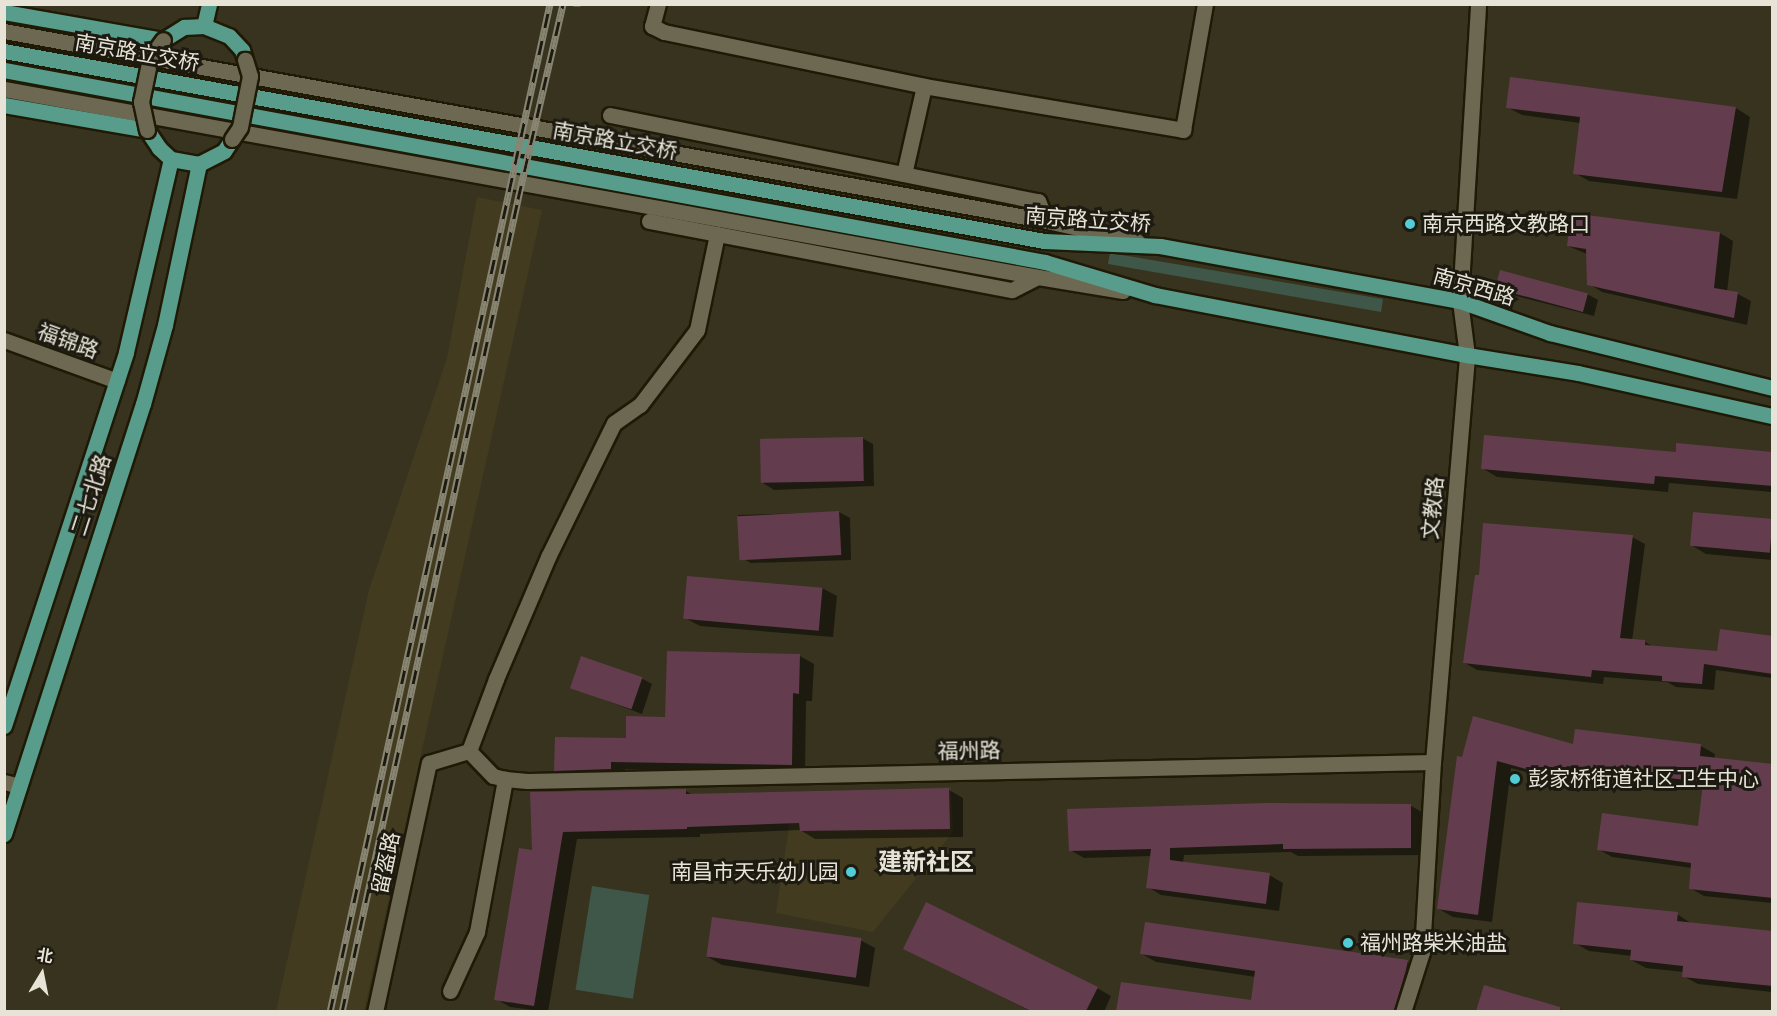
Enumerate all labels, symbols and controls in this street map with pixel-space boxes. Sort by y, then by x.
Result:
street label: 南京路立交桥 [73,30,201,76]
street label: 南京路立交桥 [551,118,679,164]
street label: 南京路立交桥 [1024,203,1152,237]
place label: 南京西路文教路口 [1422,211,1590,237]
marker: 南京西路文教路口 [1403,217,1417,231]
street label: 南京西路 [1430,263,1518,311]
street label: 福锦路 [34,318,102,364]
street label: 二七北路 [66,451,116,539]
street label: 文教路 [1418,476,1448,540]
street label: 福州路 [937,738,1001,764]
place label: 彭家桥街道社区卫生中心 [1528,766,1759,792]
marker: 彭家桥街道社区卫生中心 [1506,770,1524,788]
street label: 留盔路 [367,830,405,896]
district label: 建新社区 [878,848,974,876]
place label: 南昌市天乐幼儿园 [671,859,839,885]
marker: 南昌市天乐幼儿园 [844,865,858,879]
place label: 福州路柴米油盐 [1360,930,1507,956]
marker: 福州路柴米油盐 [1341,936,1355,950]
north arrow [12,944,72,1004]
text: 北 [35,944,55,968]

